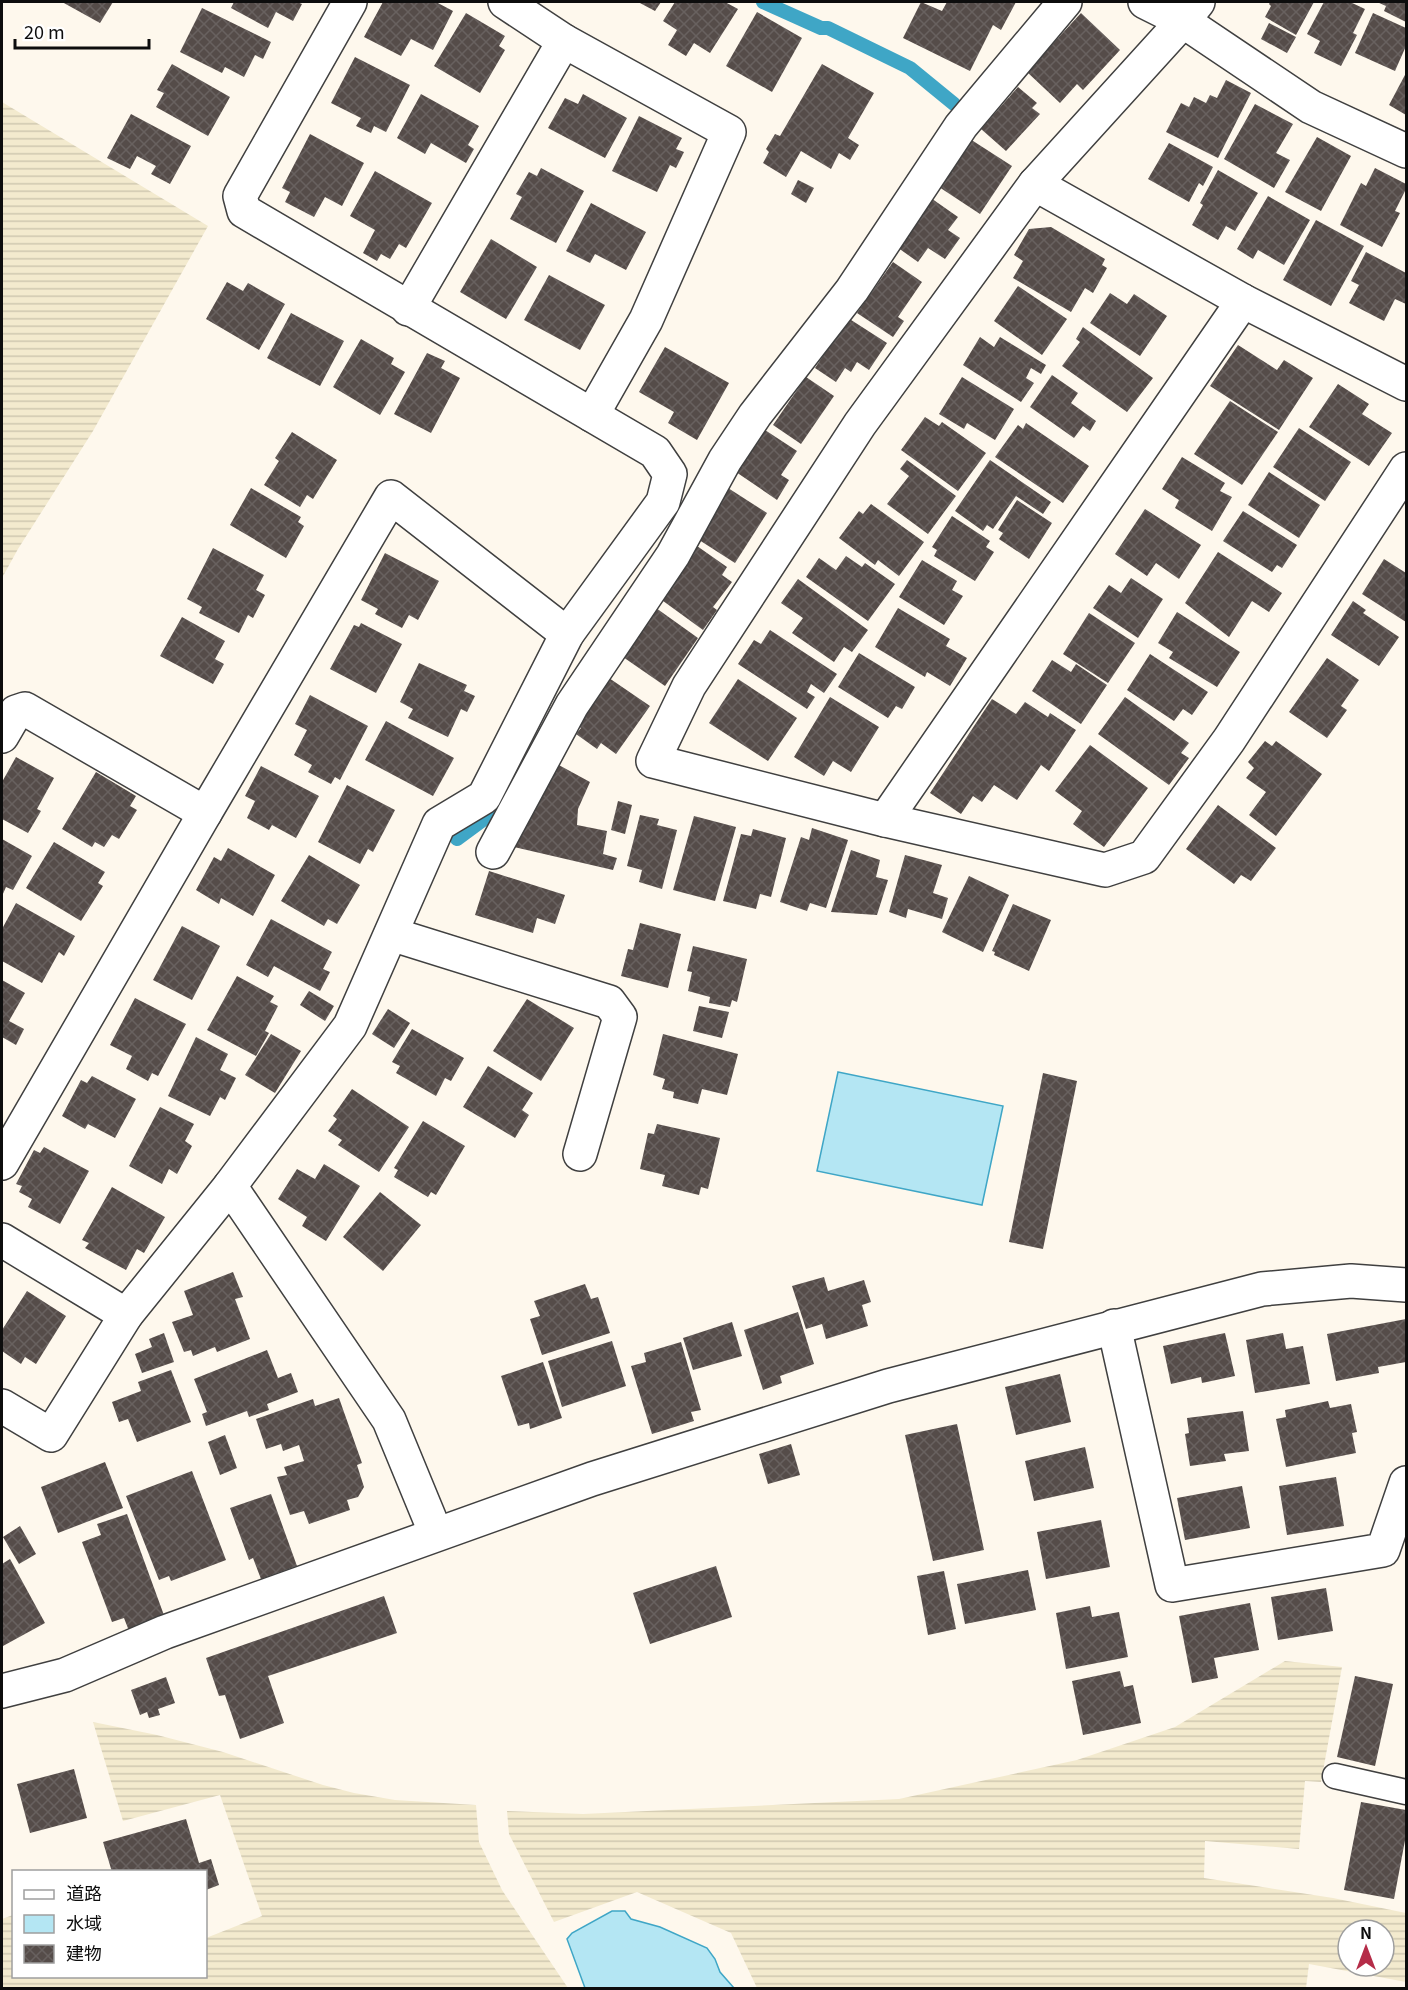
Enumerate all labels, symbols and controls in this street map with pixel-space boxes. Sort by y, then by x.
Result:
scale bar [15,12,148,50]
text: 20 m [24,18,65,44]
legend [12,1870,207,1978]
text: 道路 [66,1879,102,1905]
text: 水域 [66,1909,102,1935]
north arrow [1336,1918,1396,1978]
text: N [1360,1920,1372,1944]
text: 建物 [66,1939,102,1965]

